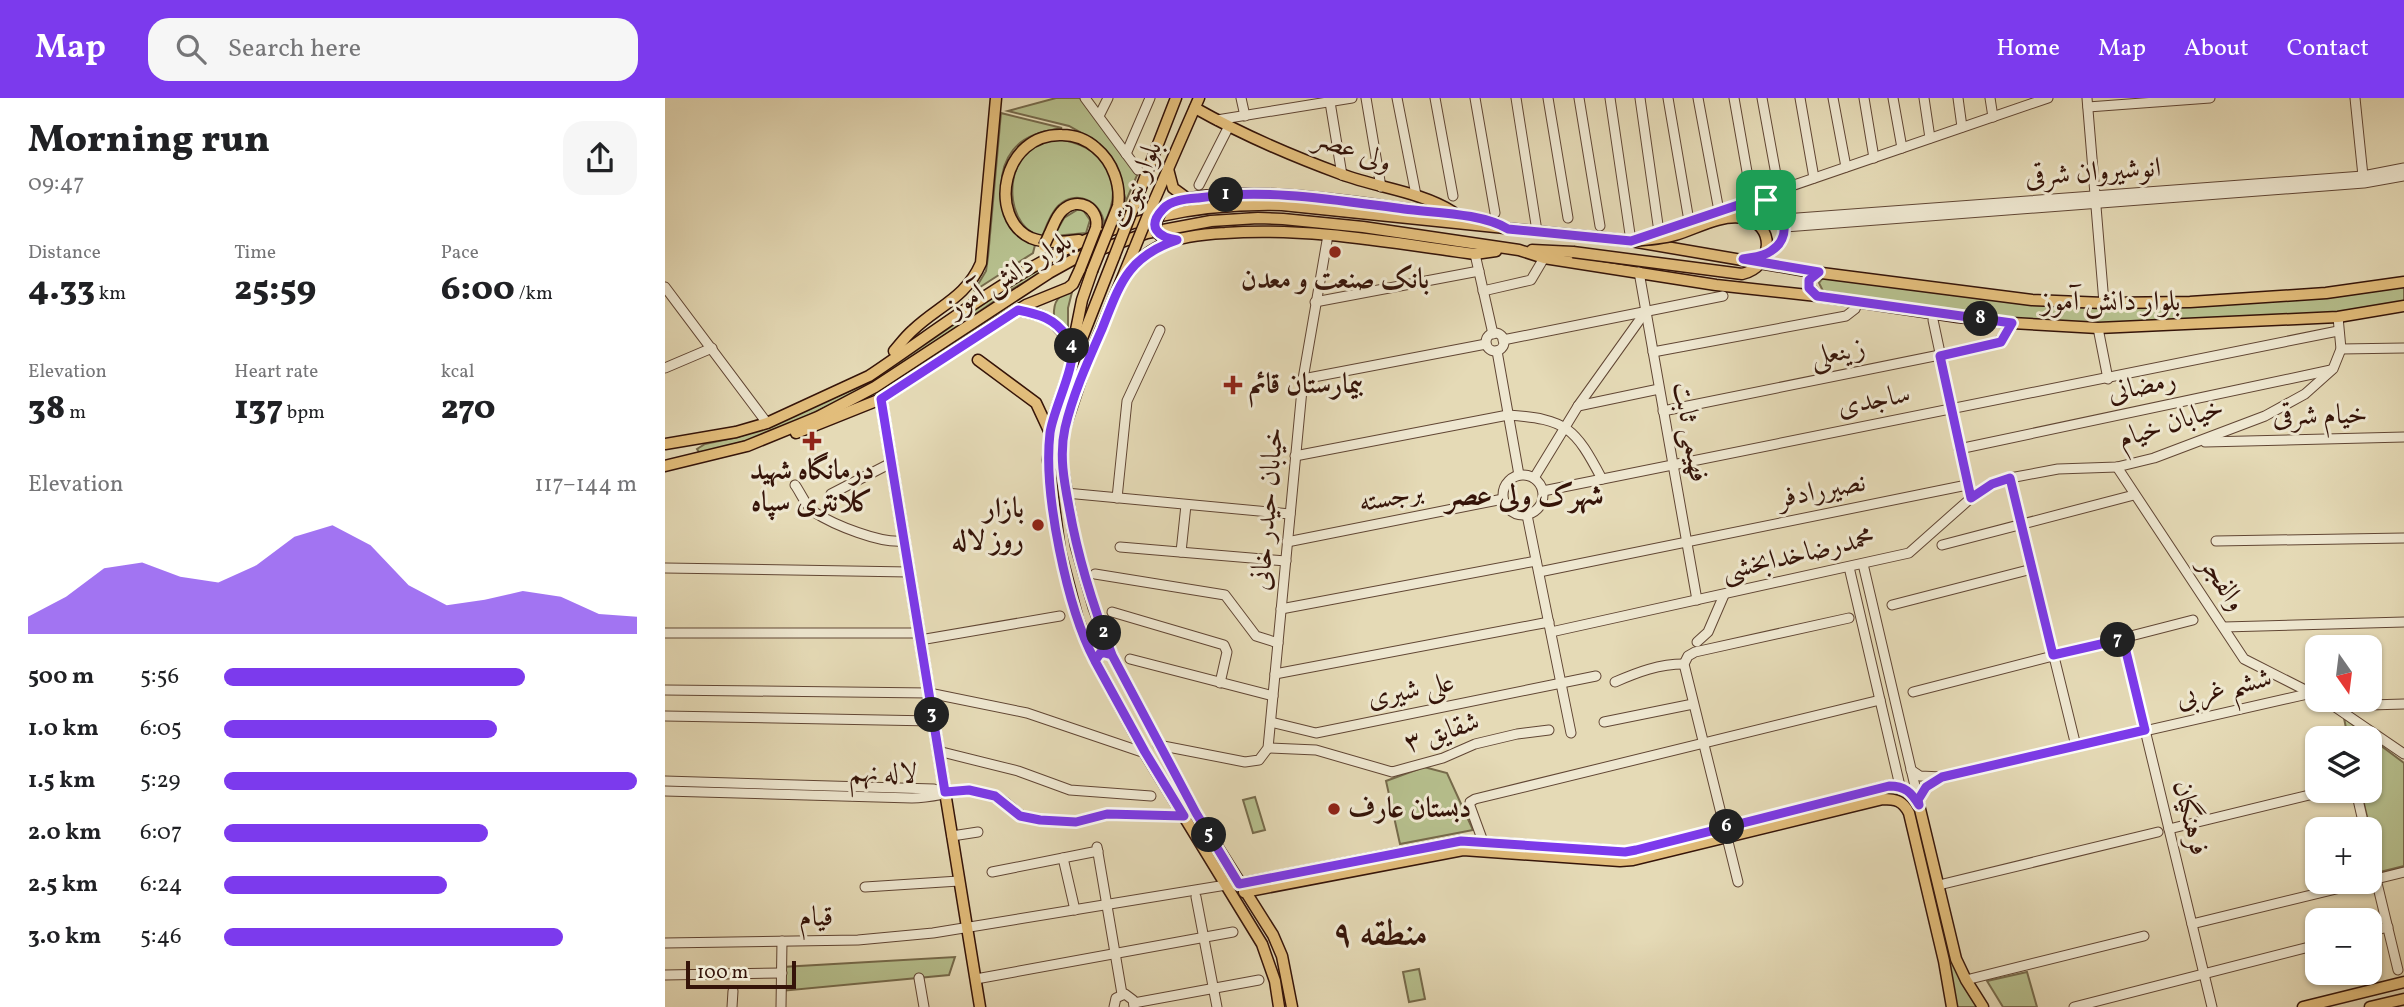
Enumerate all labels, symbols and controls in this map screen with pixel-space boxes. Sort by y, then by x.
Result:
search box [148,18,638,81]
text: Map [35,26,106,72]
icon: search [172,30,210,68]
text: Search here [228,31,361,67]
text: Home [1996,32,2060,66]
text: Map [2098,32,2146,66]
text: About [2184,32,2249,66]
text: Contact [2287,32,2369,66]
text: Morning run [28,115,270,168]
street label: ولی عصر [1306,118,1397,183]
button: share [563,121,637,195]
street label: بلوار نبوت [1101,135,1173,235]
street label: انوشیروان شرقی [2024,149,2162,197]
text: 09:47 [28,168,84,200]
pin [1736,170,1796,230]
pin: 1 [1209,178,1243,212]
text: 1 [1222,181,1229,207]
icon: arrive [1747,181,1785,219]
street label: بلوار دانش آموز [938,222,1080,329]
text: Distance [28,240,101,266]
text: Time [234,240,276,266]
text: Pace [441,240,479,266]
marker: بانک صنعت و معدن [1327,244,1343,260]
place label: بانک صنعت و معدن [1241,261,1429,300]
text: 4.33 [28,266,95,314]
text: 25:59 [234,266,316,314]
text: 6:00 [441,266,515,314]
text: km [95,281,126,307]
text: /km [515,281,553,307]
street label: بلوار دانش آموز [2038,283,2181,322]
pin: 8 [1963,302,1999,336]
text: 8 [1975,305,1986,331]
pin: 4 [1055,328,1089,364]
street label: زینعلی [1807,329,1869,377]
text: 4 [1066,332,1077,358]
text: Elevation [28,359,107,385]
text: Heart rate [234,359,318,385]
text: kcal [441,359,474,385]
street label: رمضانی [2104,361,2180,413]
place label: بیمارستان قائم [1249,366,1364,408]
marker: بیمارستان قائم [1223,375,1243,395]
street label: ساجدی [1834,375,1914,427]
street label: فهیمی ثابت [1662,379,1718,485]
text: 38 [28,385,65,433]
text: 137 [234,385,283,433]
text: 270 [441,385,496,433]
street label: خیابان خیام [2113,389,2230,462]
street label: خیام شرقی [2272,396,2368,439]
text: m [65,400,86,426]
text: bpm [283,400,325,426]
street label: خیابان حیدر خانی [1241,426,1295,592]
marker: درمانگاه شهید کلانتری سپاه [802,431,822,451]
place label: درمانگاه شهید کلانتری سپاه [750,451,874,523]
street label: نصیررادفر [1772,463,1869,519]
text: Elevation [28,469,124,501]
text: 117–144 m [535,469,637,501]
street label: برجسته [1355,473,1427,523]
district label: شهرک ولی عصر [1443,476,1604,518]
place label: بازار روز لاله [952,490,1024,561]
marker: بازار روز لاله [1030,517,1046,533]
street label: محمدرضاخدابخشی [1718,518,1878,592]
street label: والفجر [2188,546,2255,620]
pin: 2 [1087,616,1122,650]
text: 2 [1099,619,1108,645]
pin: 7 [2101,622,2135,658]
text: 7 [2113,626,2122,652]
north arrow [2305,635,2382,712]
map controls [2305,635,2382,985]
street label: ششم غربی [2172,659,2277,725]
text: 500 m [28,661,94,693]
text: 5:56 [140,661,179,693]
street label: علی شیری [1364,663,1458,719]
pin: 3 [915,698,949,732]
text: 3 [927,701,936,727]
street label: شقایق ۳ [1399,703,1485,763]
text: 1.0 km [28,713,99,745]
text: 6:05 [140,713,182,745]
button: layers [2305,726,2382,803]
street label: لاله نهم [848,754,917,799]
text: 1.5 km [28,765,95,797]
text: 5:29 [140,765,181,797]
street label: فرهنگیان [2162,776,2218,860]
place label: دبستان عارف [1348,790,1471,829]
marker: دبستان عارف [1326,801,1342,817]
pin: 6 [1709,810,1745,844]
text: 6 [1721,813,1732,839]
text: 2.0 km [28,817,101,849]
text: 6:07 [140,817,182,849]
button: + [2305,817,2382,894]
pin: 5 [1191,818,1227,852]
text: 5 [1204,821,1213,847]
text: 2.5 km [28,869,98,901]
text: 6:24 [140,869,182,901]
street label: قیام [799,898,833,941]
button: − [2305,908,2382,985]
district label: منطقه ۹ [1332,911,1428,959]
text: 3.0 km [28,921,101,953]
text: 5:46 [140,921,182,953]
scale bar [686,958,796,990]
text: 100 m [697,960,748,986]

